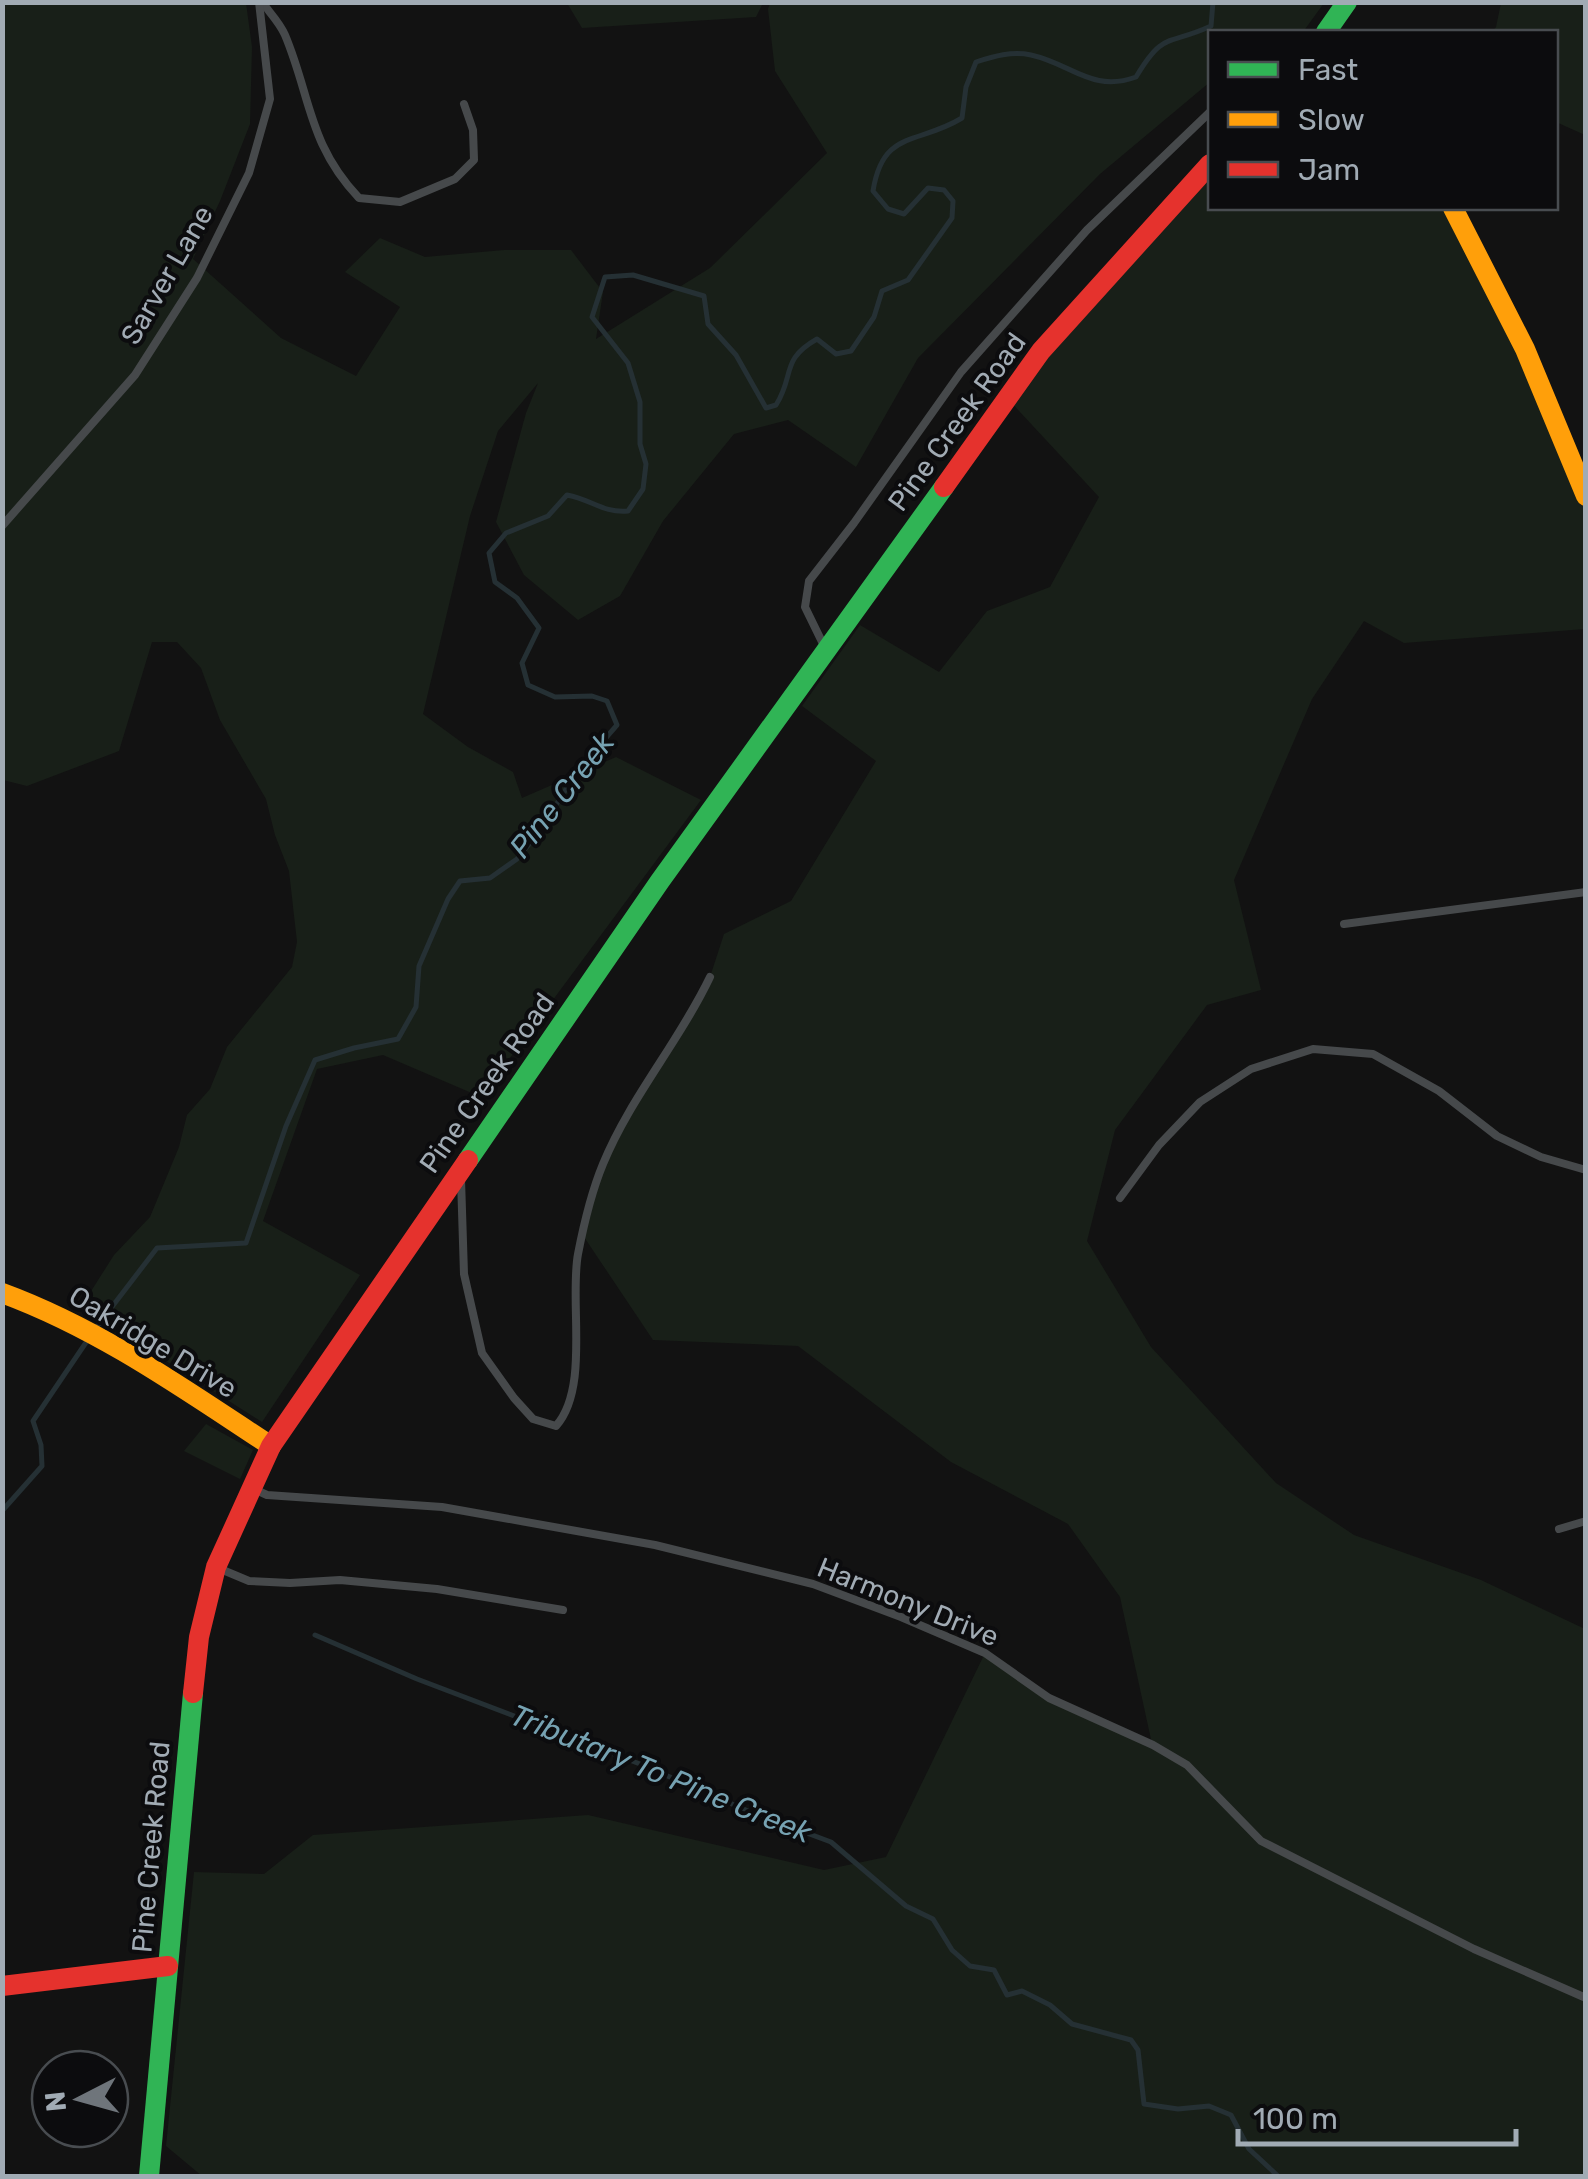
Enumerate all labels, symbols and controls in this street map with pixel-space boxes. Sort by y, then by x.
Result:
legend [1208,30,1558,210]
text: Fast [1298,52,1358,88]
text: Slow [1298,102,1365,138]
text: Jam [1298,152,1360,188]
street label: Sarver Lane [114,200,220,350]
street label: Pine Creek Road [881,327,1033,517]
water label: Pine Creek [502,725,622,865]
street label: Pine Creek Road [413,987,561,1179]
street label: Oakridge Drive [63,1279,243,1405]
street label: Harmony Drive [813,1551,1003,1653]
water label: Tributary To Pine Creek [505,1697,817,1851]
street label: Pine Creek Road [125,1740,177,1954]
north arrow [30,2049,130,2149]
scale bar [1238,2084,1516,2146]
text: N [38,2090,73,2113]
text: 100 m [1253,2101,1338,2137]

